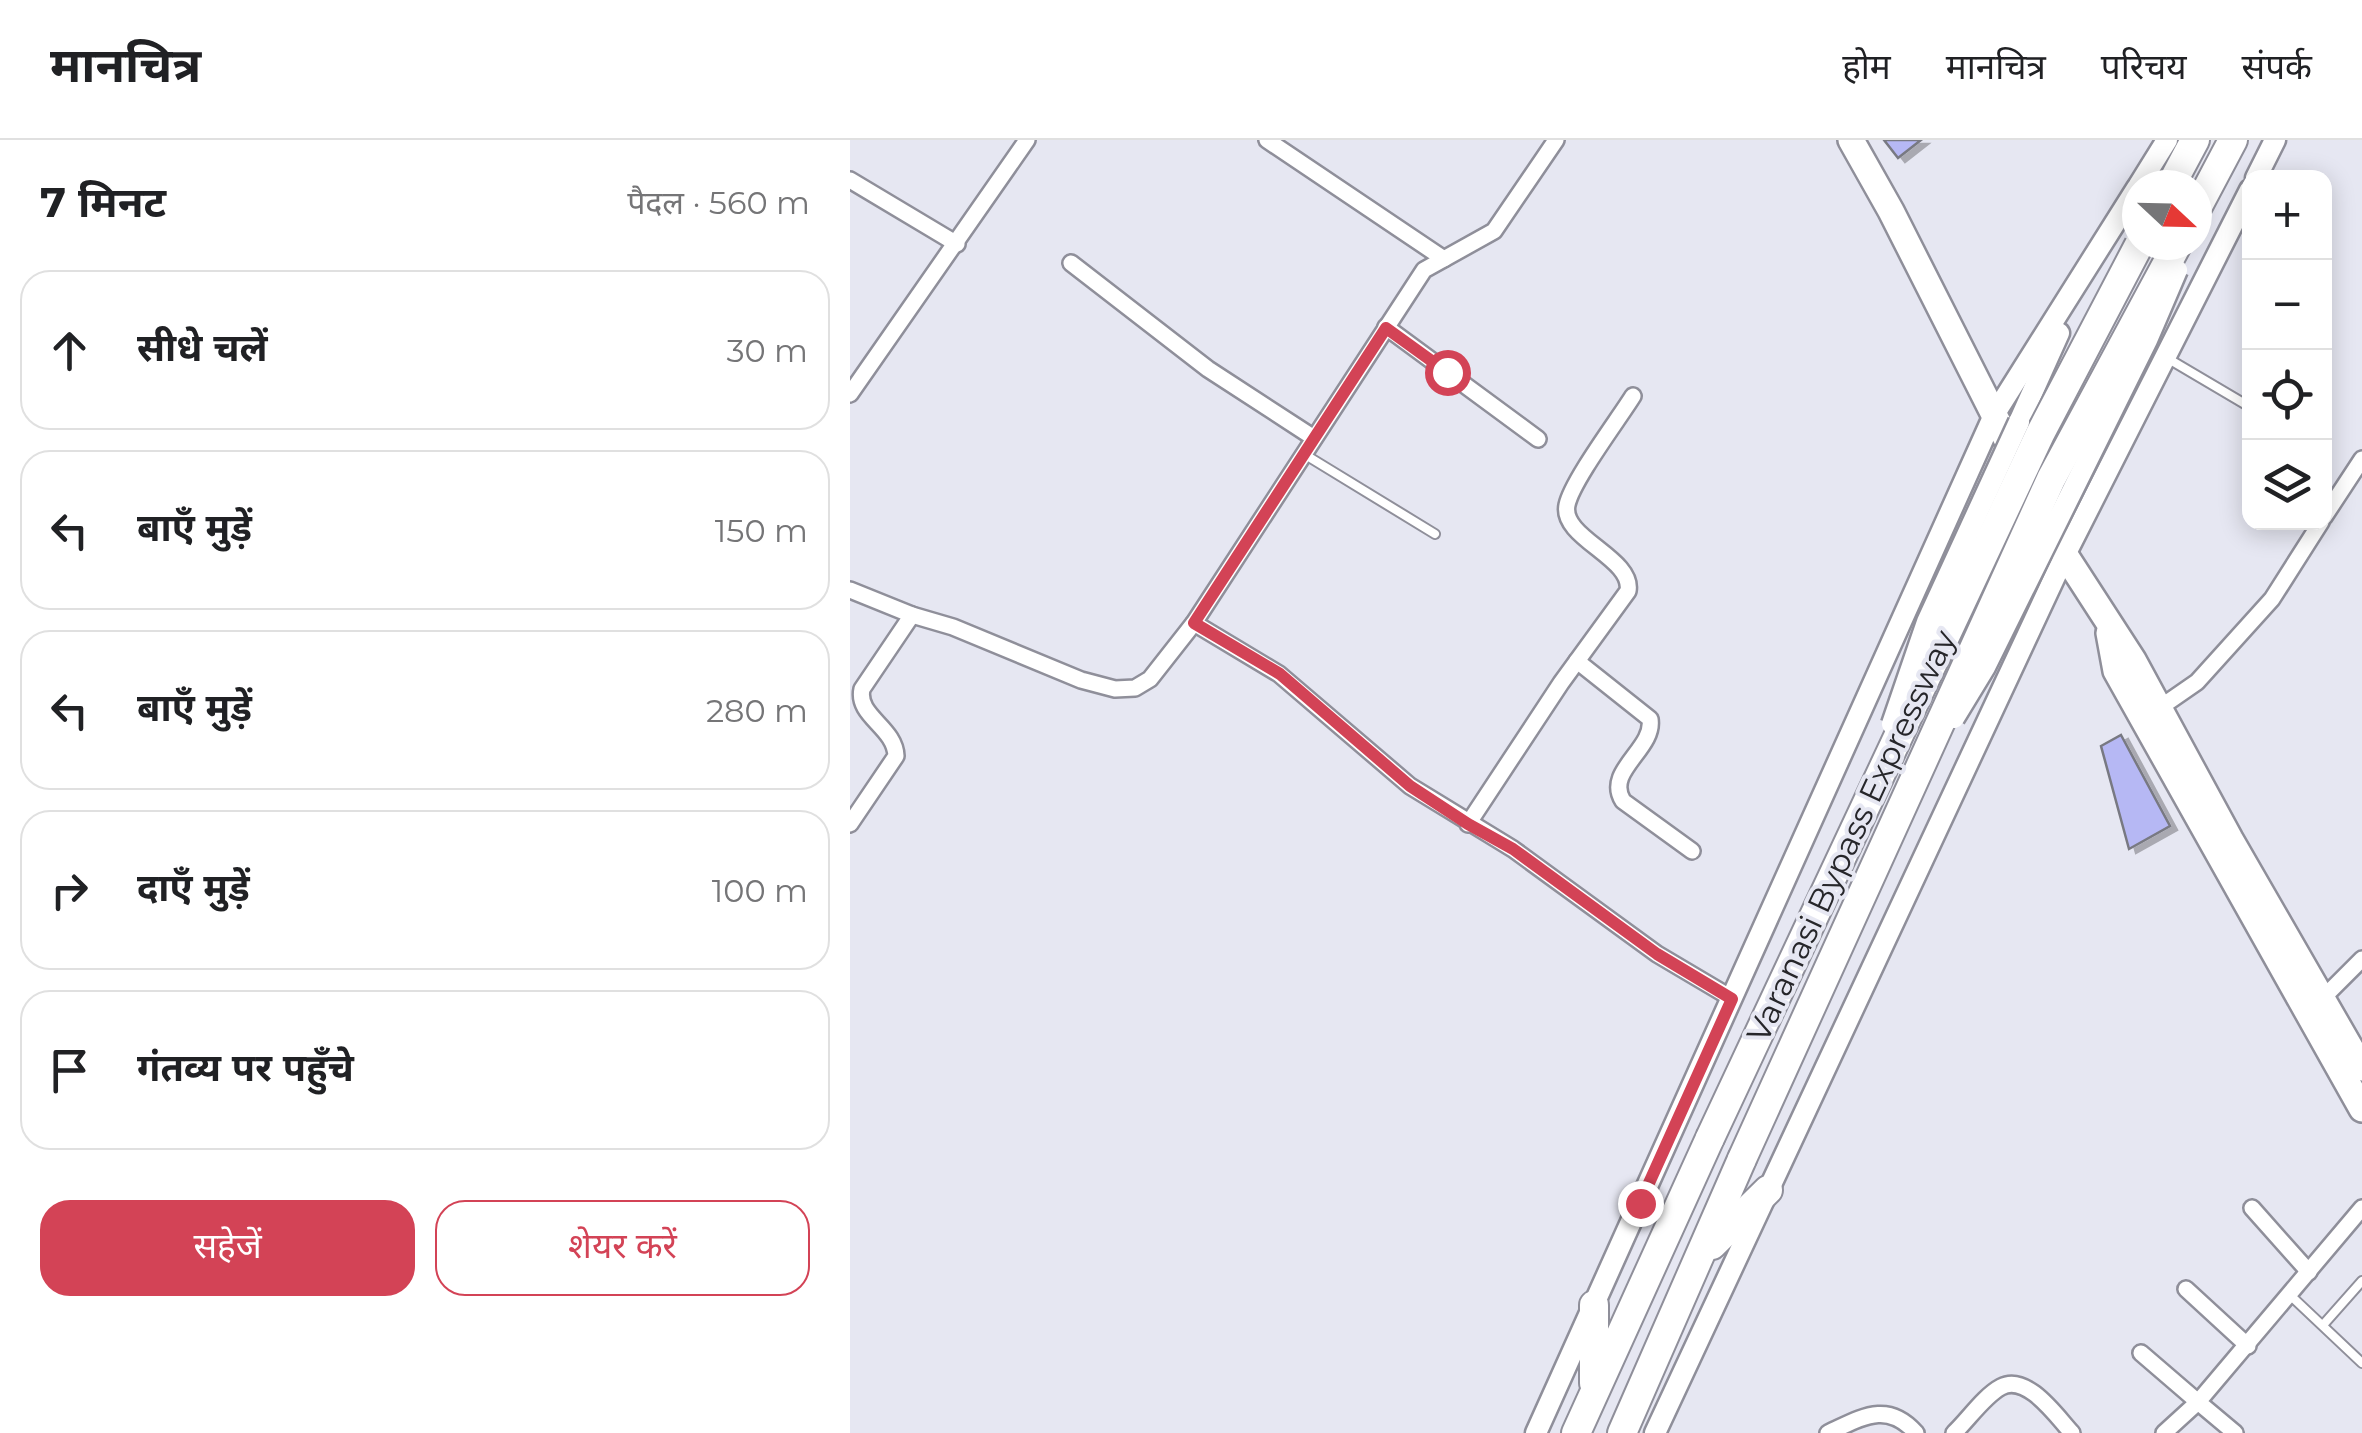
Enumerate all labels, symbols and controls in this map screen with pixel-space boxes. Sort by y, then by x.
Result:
text: मानचित्र [50,36,201,94]
text: होम [1842,45,1891,88]
text: मानचित्र [1946,45,2046,88]
text: परिचय [2101,45,2187,88]
text: संपर्क [2242,45,2312,88]
north arrow [2122,170,2212,260]
map controls [2242,170,2332,530]
button: + [2242,170,2332,260]
text: 7 मिनट [40,176,166,228]
text: पैदल · 560 m [627,183,810,222]
button: − [2242,260,2332,350]
icon: ahead [42,323,97,378]
text: सीधे चलें [137,324,268,371]
text: 30 m [726,331,808,370]
route start [1425,350,1471,396]
button: locate [2242,350,2332,440]
button: layers [2242,440,2332,530]
icon: left [42,503,97,558]
text: बाएँ मुड़ें [137,504,252,551]
text: 150 m [715,511,808,550]
street label: Varanasi Bypass Expressway [1738,623,1964,1048]
icon: left [42,683,97,738]
text: बाएँ मुड़ें [137,684,252,731]
text: 280 m [706,691,808,730]
icon: right [42,863,97,918]
text: दाएँ मुड़ें [137,864,250,911]
text: 100 m [712,871,808,910]
icon: arrive [42,1043,97,1098]
text: गंतव्य पर पहुँचे [137,1044,354,1091]
route end [1618,1181,1664,1227]
button: सहेजें [40,1200,415,1296]
button: शेयर करें [435,1200,810,1296]

